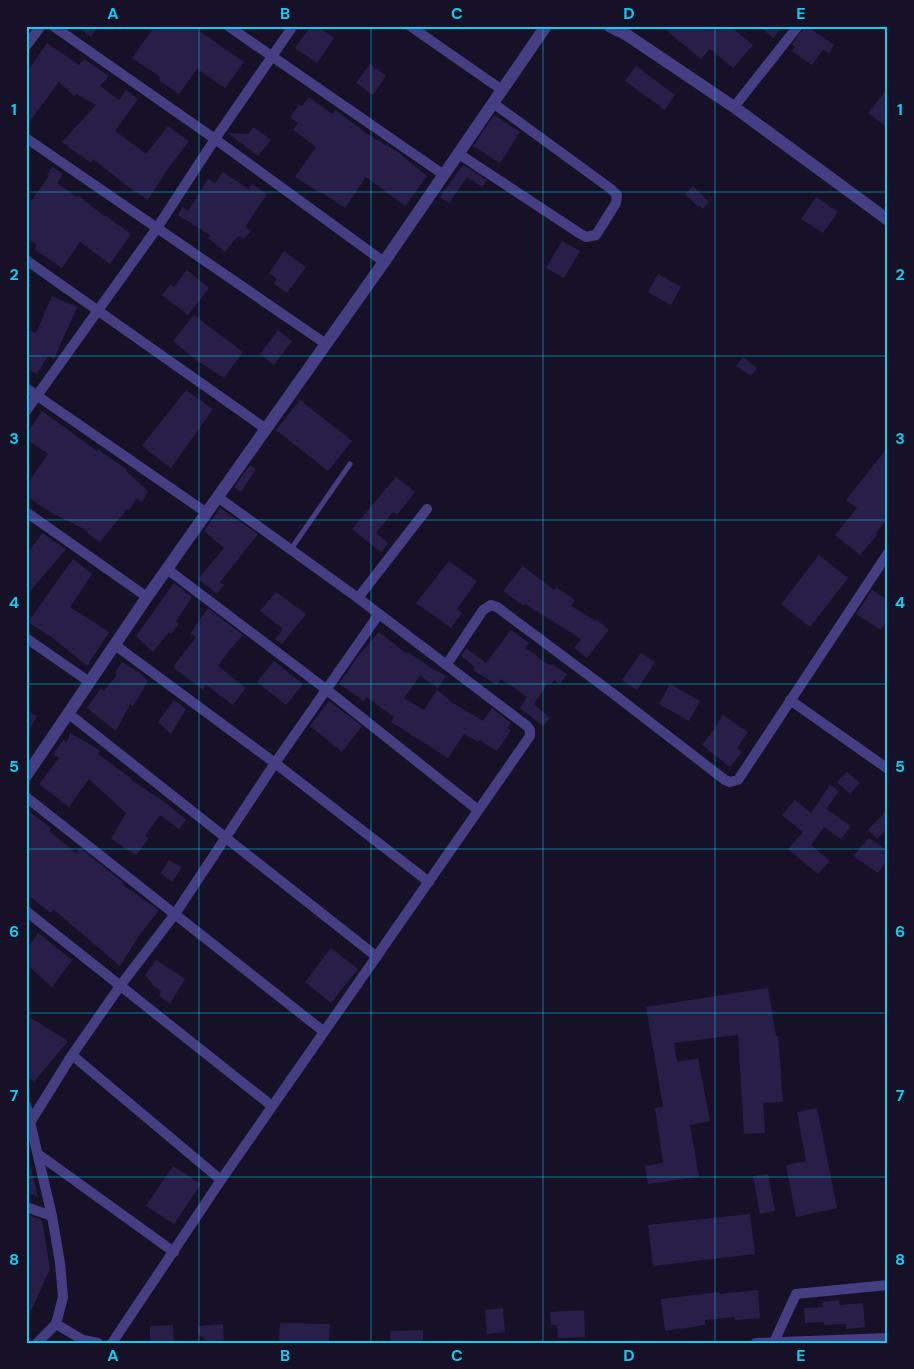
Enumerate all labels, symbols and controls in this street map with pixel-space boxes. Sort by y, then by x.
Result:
text: A [107,3,119,24]
text: B [280,3,290,24]
text: C [451,3,463,24]
text: D [623,3,635,24]
text: E [796,3,806,24]
text: 1 [11,99,17,120]
text: 1 [897,99,903,120]
text: 2 [9,264,19,285]
text: 2 [895,264,905,285]
text: 3 [9,428,19,449]
text: 3 [895,428,905,449]
text: 4 [9,592,19,613]
text: 4 [895,592,905,613]
text: 5 [9,756,19,777]
text: 5 [895,756,905,777]
text: 6 [9,921,19,942]
text: 6 [895,921,905,942]
text: 7 [10,1085,19,1106]
text: 7 [896,1085,905,1106]
text: 8 [9,1249,19,1270]
text: 8 [895,1249,905,1270]
text: A [107,1345,119,1366]
text: B [280,1345,290,1366]
text: C [451,1345,463,1366]
text: D [623,1345,635,1366]
text: E [796,1345,806,1366]

